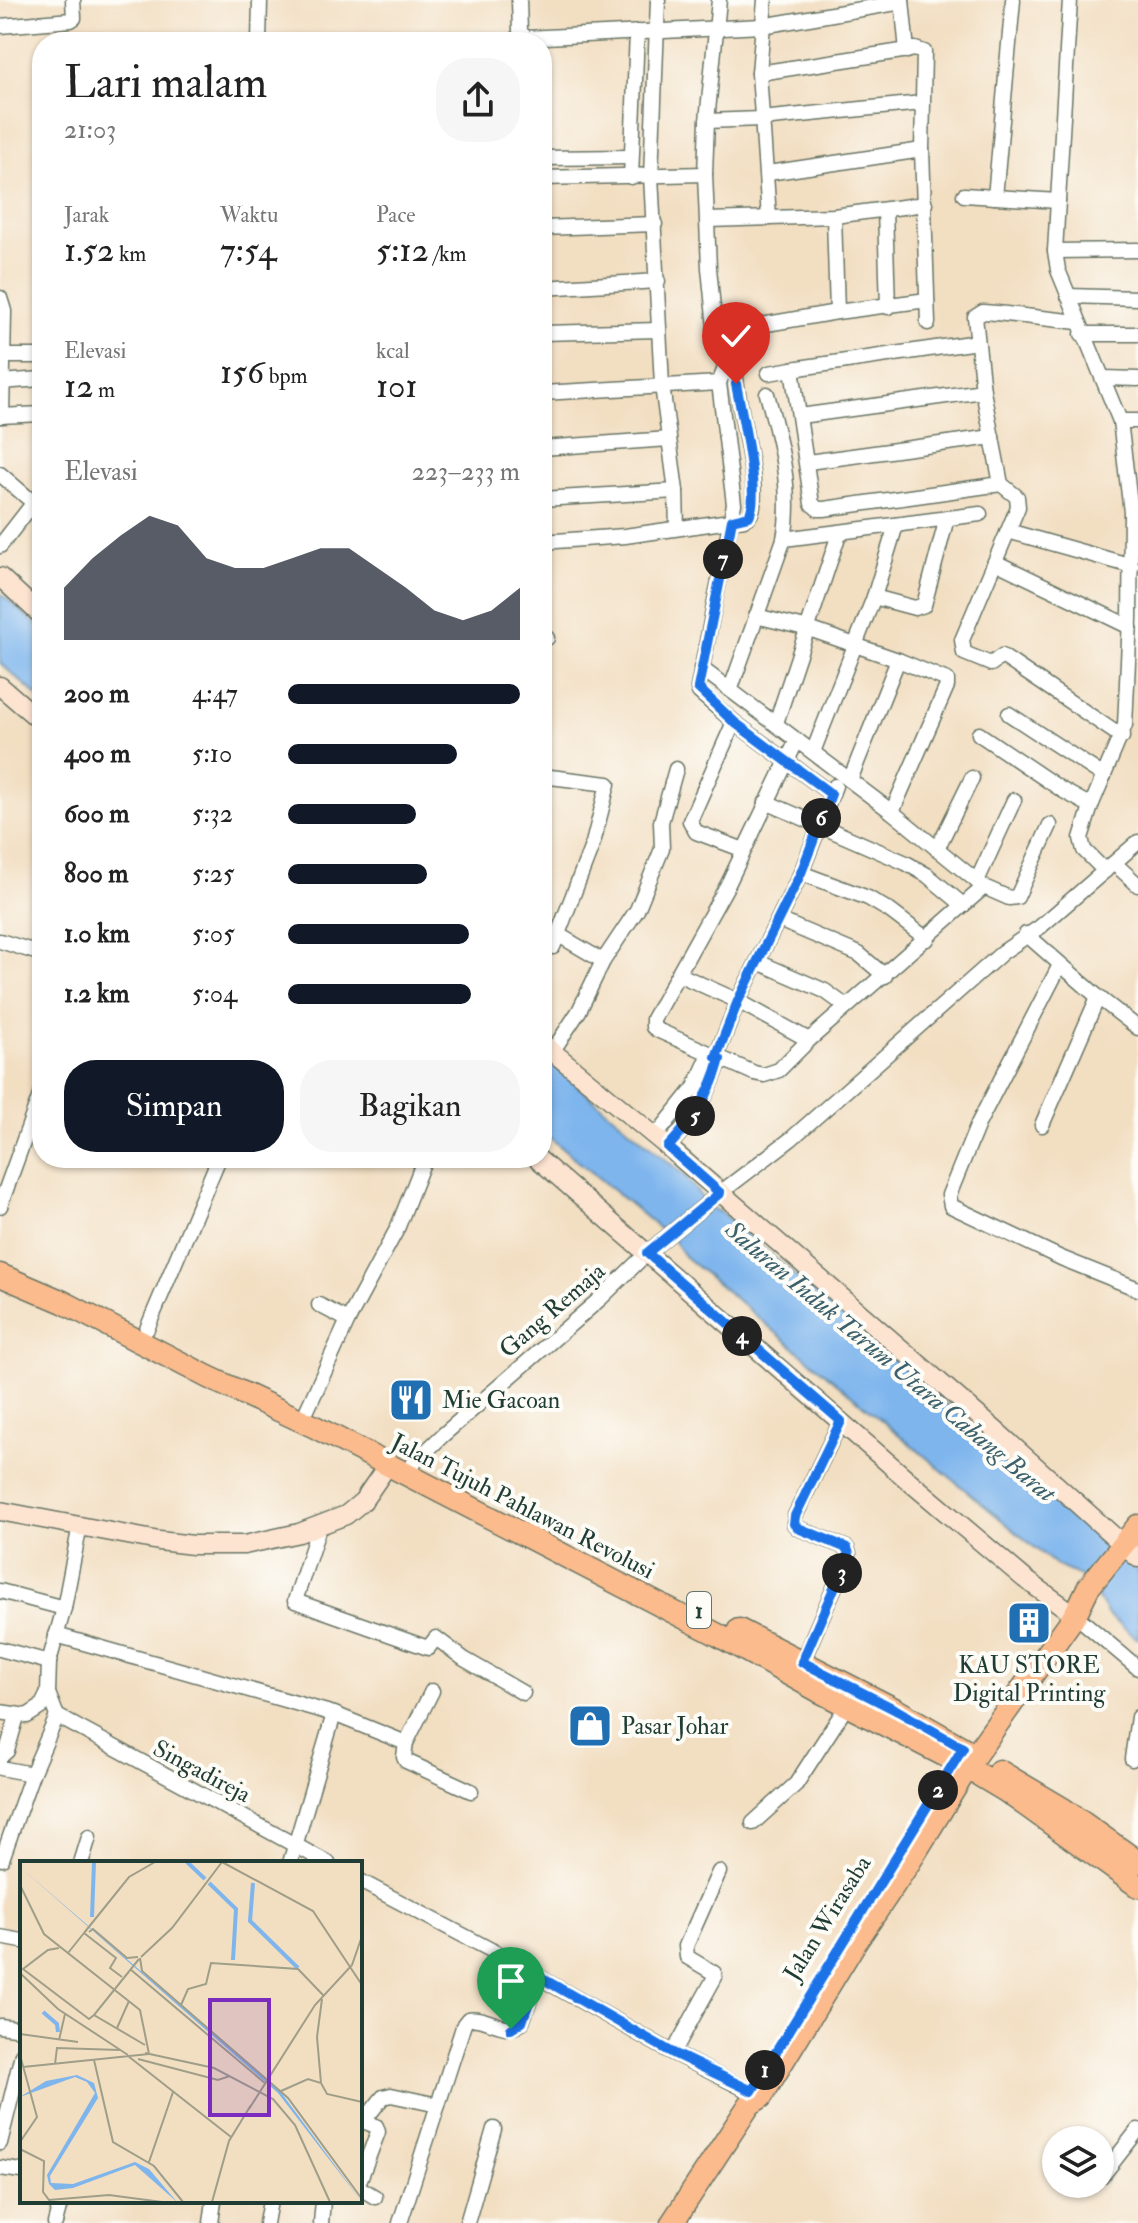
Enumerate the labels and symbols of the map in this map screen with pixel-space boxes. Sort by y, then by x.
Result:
pin [702,302,770,384]
pin: 7 [703,539,743,579]
pin: 6 [801,798,841,838]
pin: 5 [675,1096,715,1136]
water label: Saluran Induk Tarum Utara Cabang Barat [718,1213,1063,1511]
street label: Gang Remaja [493,1255,612,1365]
pin: 4 [722,1316,762,1356]
restaurant icon: Mie Gacoan [387,1376,435,1424]
place label: Mie Gacoan [442,1385,560,1416]
street label: Jalan Tujuh Pahlawan Revolusi [385,1426,660,1586]
pin: 3 [822,1553,862,1593]
road number: 1 [687,1592,711,1628]
building icon: KAU STORE Digital Printing [1005,1599,1053,1647]
place label: KAU STORE Digital Printing [953,1650,1106,1709]
shop icon: Pasar Johar [566,1702,614,1750]
place label: Pasar Johar [621,1711,729,1742]
street label: Singadireja [148,1733,257,1811]
pin: 2 [918,1770,958,1810]
street label: Jalan Wirasaba [776,1849,879,1987]
inset map [20,1861,362,2203]
pin [477,1947,545,2029]
pin: 1 [745,2050,785,2090]

